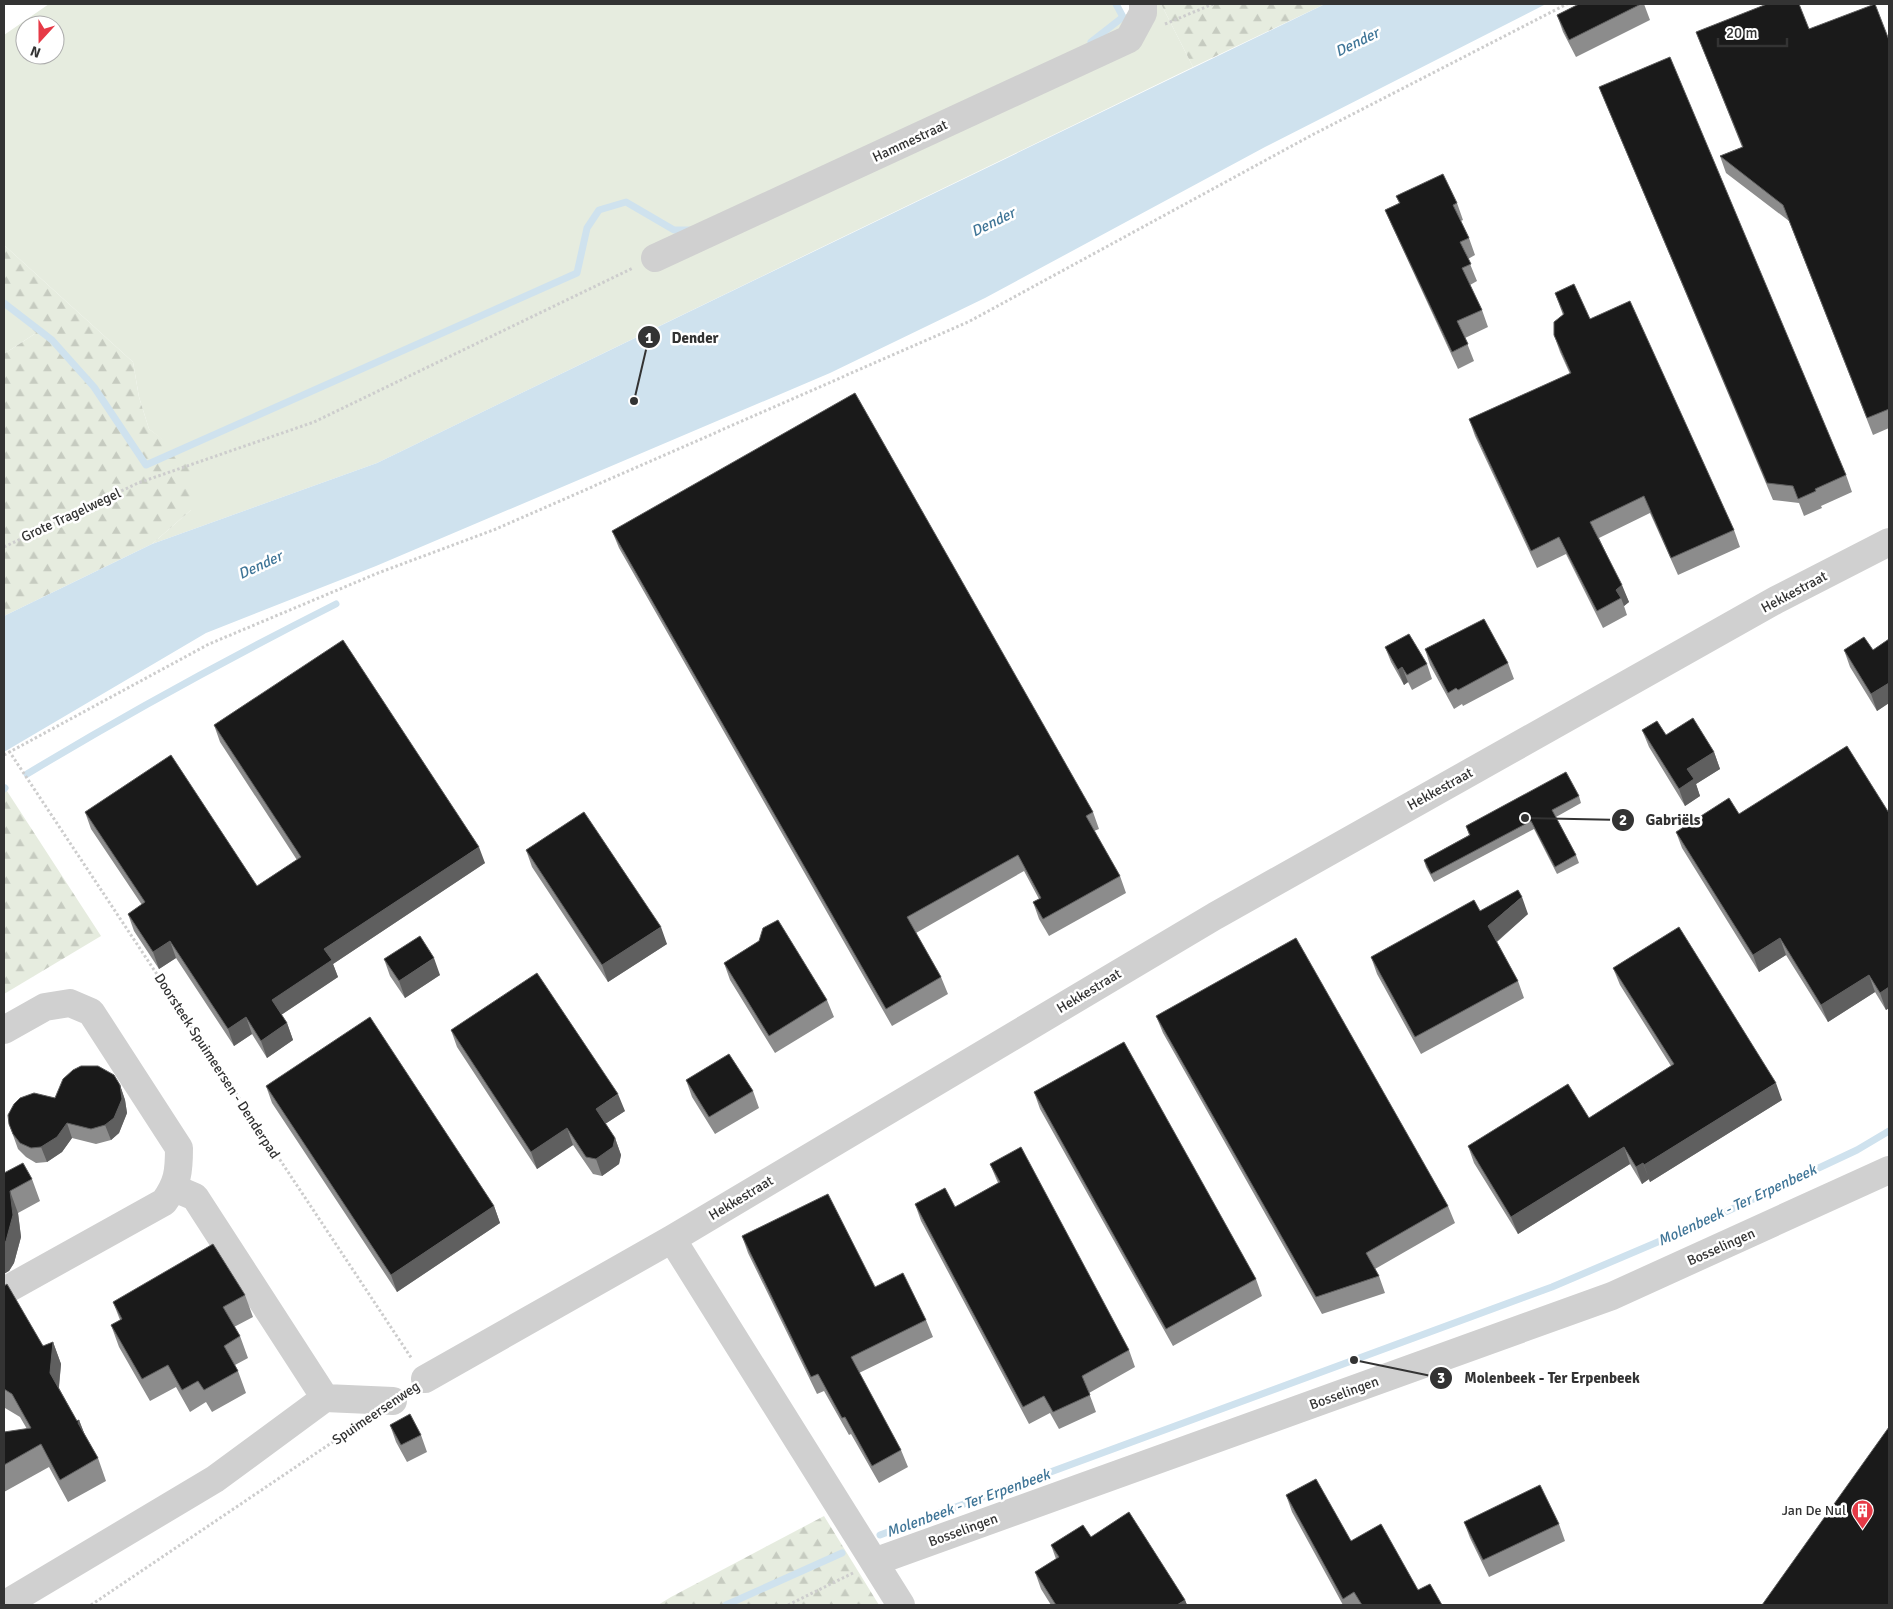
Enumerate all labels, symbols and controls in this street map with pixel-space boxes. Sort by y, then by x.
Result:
north arrow [15,15,65,65]
scale bar [1718,15,1787,47]
water label: Dender [1332,23,1384,60]
text: 20 m [1726,24,1757,42]
text: N [28,42,43,61]
street label: Hammestraat [870,116,950,166]
water label: Dender [968,203,1020,240]
callout: Dender [637,322,729,352]
text: 1 [645,329,653,347]
text: Dender [671,329,719,347]
street label: Grote Tragelwegel [18,484,124,546]
water label: Dender [235,546,287,583]
street label: Hekkestraat [1758,567,1830,616]
street label: Hekkestraat [1404,764,1476,814]
callout: Gabriëls [1611,805,1711,835]
text: 2 [1619,811,1627,829]
text: Gabriëls [1645,811,1701,829]
street label: Hekkestraat [1054,965,1124,1017]
street label: Doorsteek Spuimeersen - Denderpad [151,970,283,1162]
water label: Molenbeek - Ter Erpenbeek [1655,1160,1820,1250]
street label: Hekkestraat [706,1172,776,1224]
street label: Bosselingen [1684,1224,1758,1270]
callout: Molenbeek - Ter Erpenbeek [1429,1363,1650,1393]
text: 3 [1437,1369,1445,1387]
text: Molenbeek - Ter Erpenbeek [1464,1369,1640,1387]
street label: Bosselingen [1307,1373,1381,1413]
street label: Spuimeersenweg [329,1377,423,1449]
water label: Molenbeek - Ter Erpenbeek [884,1465,1054,1541]
building icon: Jan De Nul [1850,1498,1874,1529]
place label: Jan De Nul [1782,1502,1846,1519]
street label: Bosselingen [926,1510,1000,1550]

